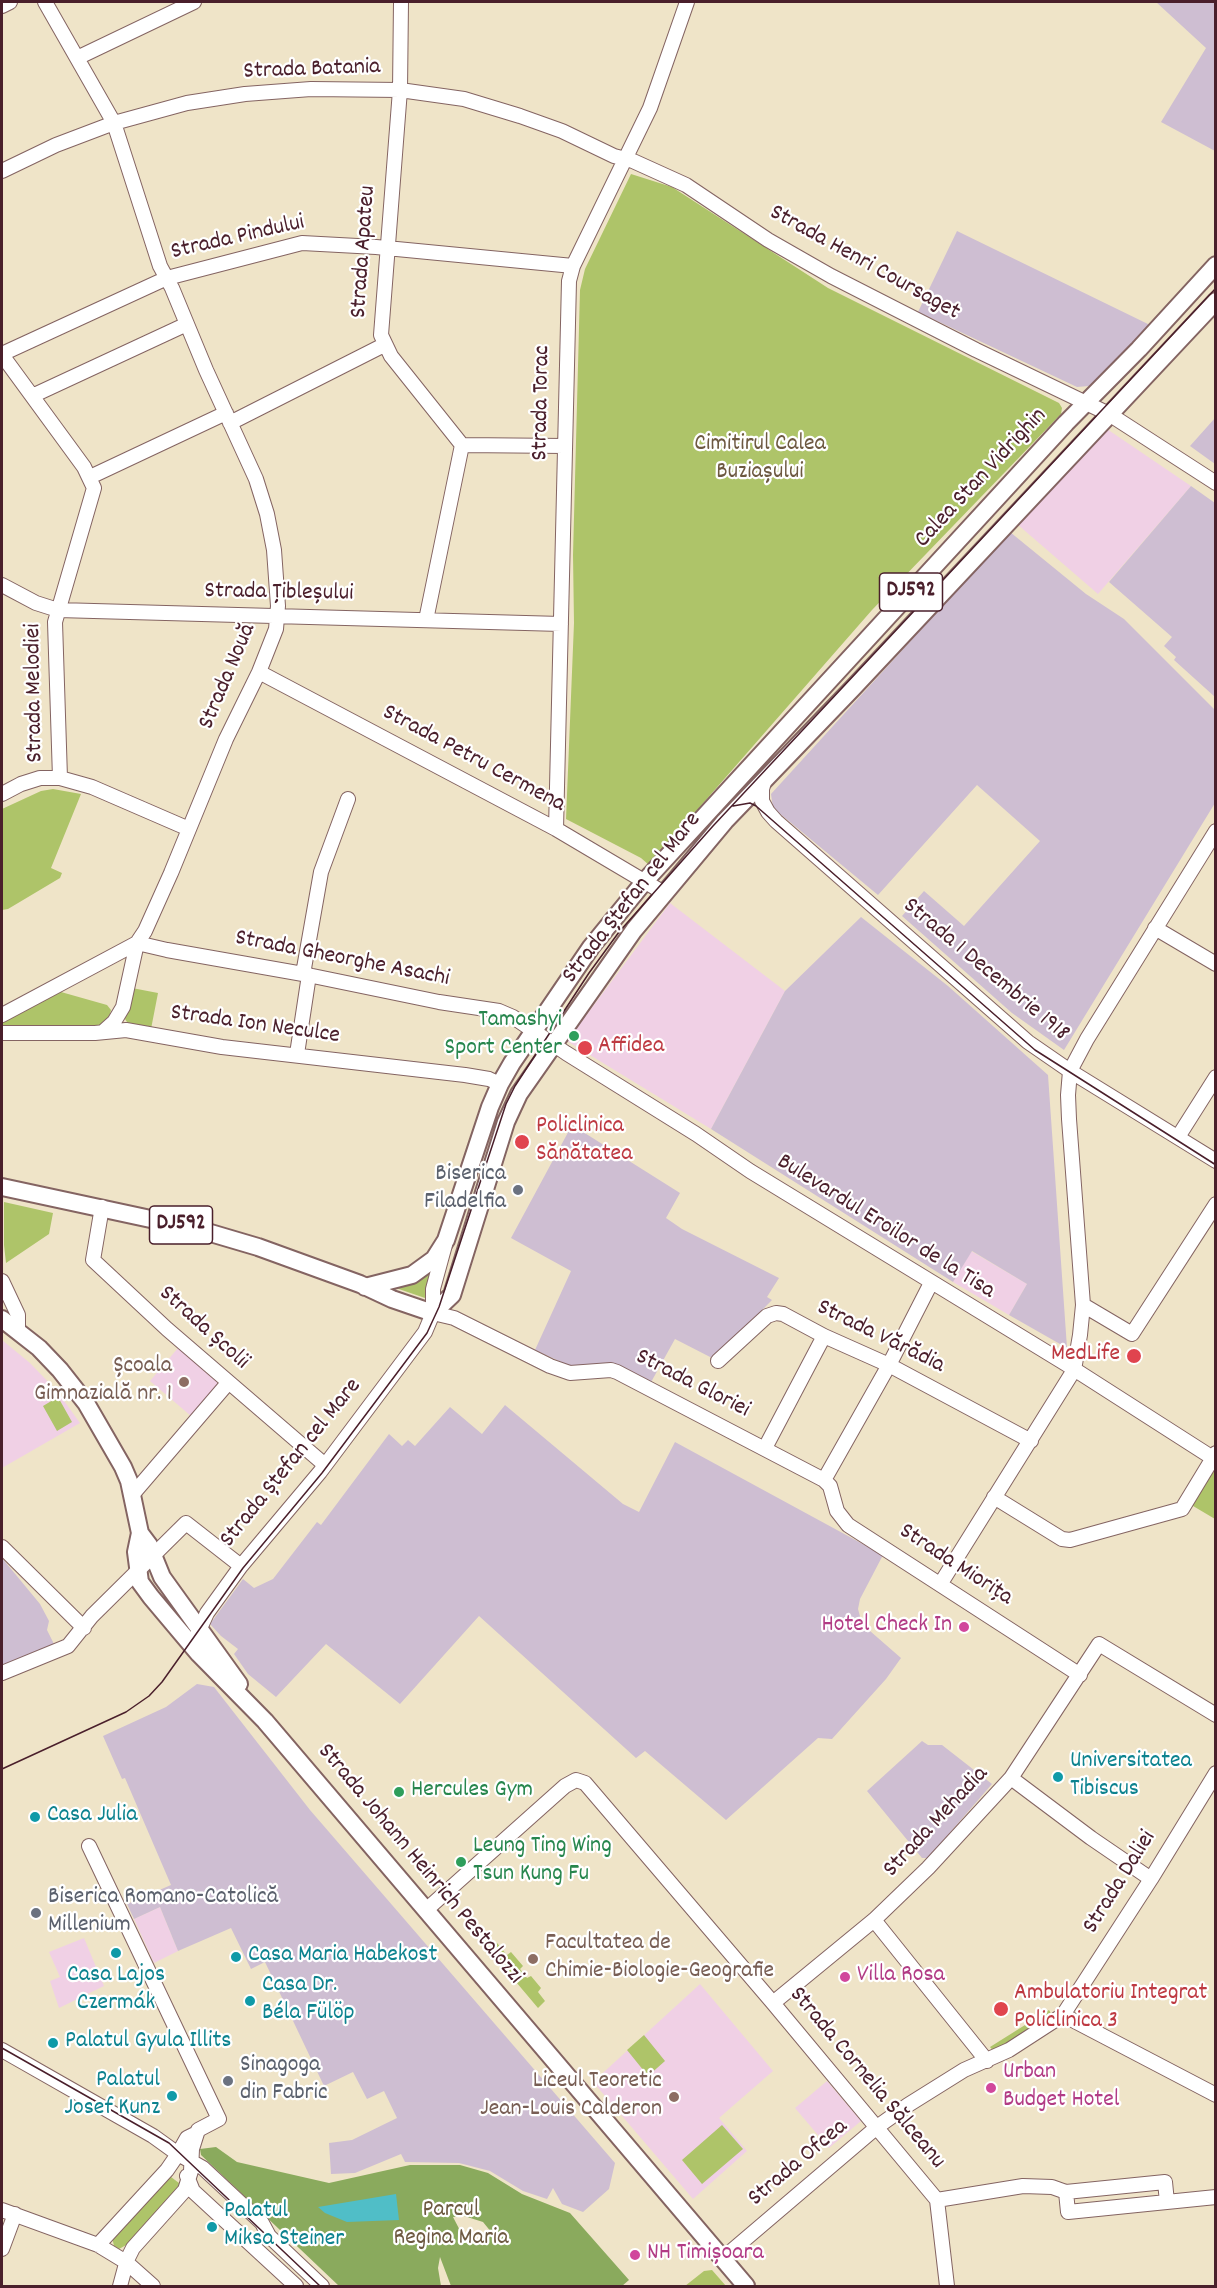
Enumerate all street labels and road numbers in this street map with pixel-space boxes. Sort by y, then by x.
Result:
street label: Strada Batania [243,54,381,88]
street label: Strada Apateu [346,185,384,319]
street label: Strada Henri Coursaget [764,200,964,328]
street label: Strada Pindului [168,210,308,268]
street label: Strada Torac [528,345,558,461]
street label: Calea Stan Vidrighin [910,403,1054,555]
road number: DJ592 [880,573,942,611]
street label: Strada Țibleșului [204,578,354,610]
street label: Strada Nouă [194,620,264,734]
street label: Strada Melodiei [20,623,52,763]
street label: Strada Petru Cermena [376,700,570,820]
street label: Strada Ștefan cel Mare [557,808,709,990]
street label: Strada 1 Decembrie 1918 [896,893,1074,1049]
street label: Strada Gheorghe Asachi [232,925,452,995]
street label: Strada Ion Neculce [169,1000,341,1052]
street label: Bulevardul Eroilor de la Tisa [771,1149,999,1307]
road number: DJ592 [150,1206,213,1244]
street label: Strada Școlii [152,1281,254,1377]
street label: Strada Vărădia [811,1295,949,1381]
street label: Strada Gloriei [630,1344,754,1426]
street label: Strada Ștefan cel Mare [215,1374,369,1554]
street label: Strada Miorița [893,1518,1017,1614]
street label: Strada Johann Heinrich Pestalozzi [310,1739,528,1991]
street label: Strada Mehadia [878,1761,996,1885]
street label: Strada Daliei [1078,1826,1164,1940]
street label: Strada Cornelia Sălceanu [781,1982,951,2176]
street label: Strada Ofcea [743,2114,855,2214]

